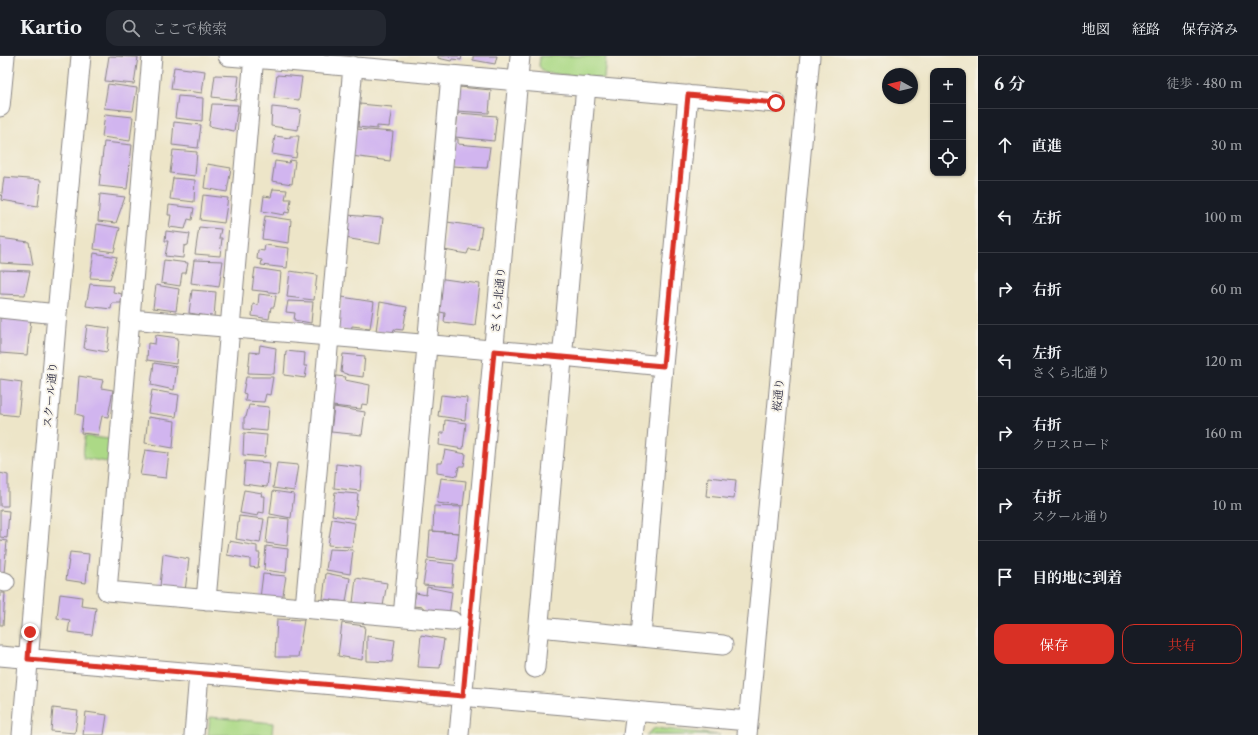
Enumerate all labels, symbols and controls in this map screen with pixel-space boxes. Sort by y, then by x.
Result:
search box [106,10,386,46]
text: Kartio [20,16,82,39]
icon: search [120,17,142,39]
text: ここで検索 [152,19,227,38]
text: 地図 [1082,20,1110,38]
text: 経路 [1132,20,1160,38]
text: 保存済み [1182,20,1238,38]
north arrow [882,68,918,104]
map controls [930,68,966,176]
button: + [930,68,966,104]
text: 6 分 [994,74,1025,94]
text: 徒歩 · 480 m [1166,75,1242,91]
route start [767,94,785,112]
button: − [930,104,966,140]
icon: ahead [994,134,1016,156]
text: 直進 [1032,136,1062,155]
text: 30 m [1211,137,1242,153]
button: locate [930,140,966,176]
icon: left [994,206,1016,228]
text: 左折 [1032,208,1062,227]
text: 100 m [1204,209,1242,225]
street label: さくら北通り [488,267,508,333]
icon: right [994,278,1016,300]
text: 右折 [1032,280,1062,299]
text: 60 m [1211,281,1242,297]
text: 左折 [1032,343,1062,362]
icon: left [994,350,1016,372]
text: 120 m [1205,353,1242,369]
street label: スクール通り [40,362,60,428]
text: さくら北通り [1032,364,1110,380]
street label: 桜通り [770,378,786,412]
text: 右折 [1032,415,1062,434]
icon: right [994,422,1016,444]
text: 160 m [1205,425,1242,441]
text: クロスロード [1032,436,1110,452]
text: 右折 [1032,487,1062,506]
icon: right [994,494,1016,516]
text: 10 m [1213,497,1242,513]
text: スクール通り [1032,508,1110,524]
icon: arrive [994,566,1016,588]
text: 目的地に到着 [1032,568,1122,587]
route end [21,623,39,641]
button: 保存 [994,624,1114,664]
button: 共有 [1122,624,1242,664]

